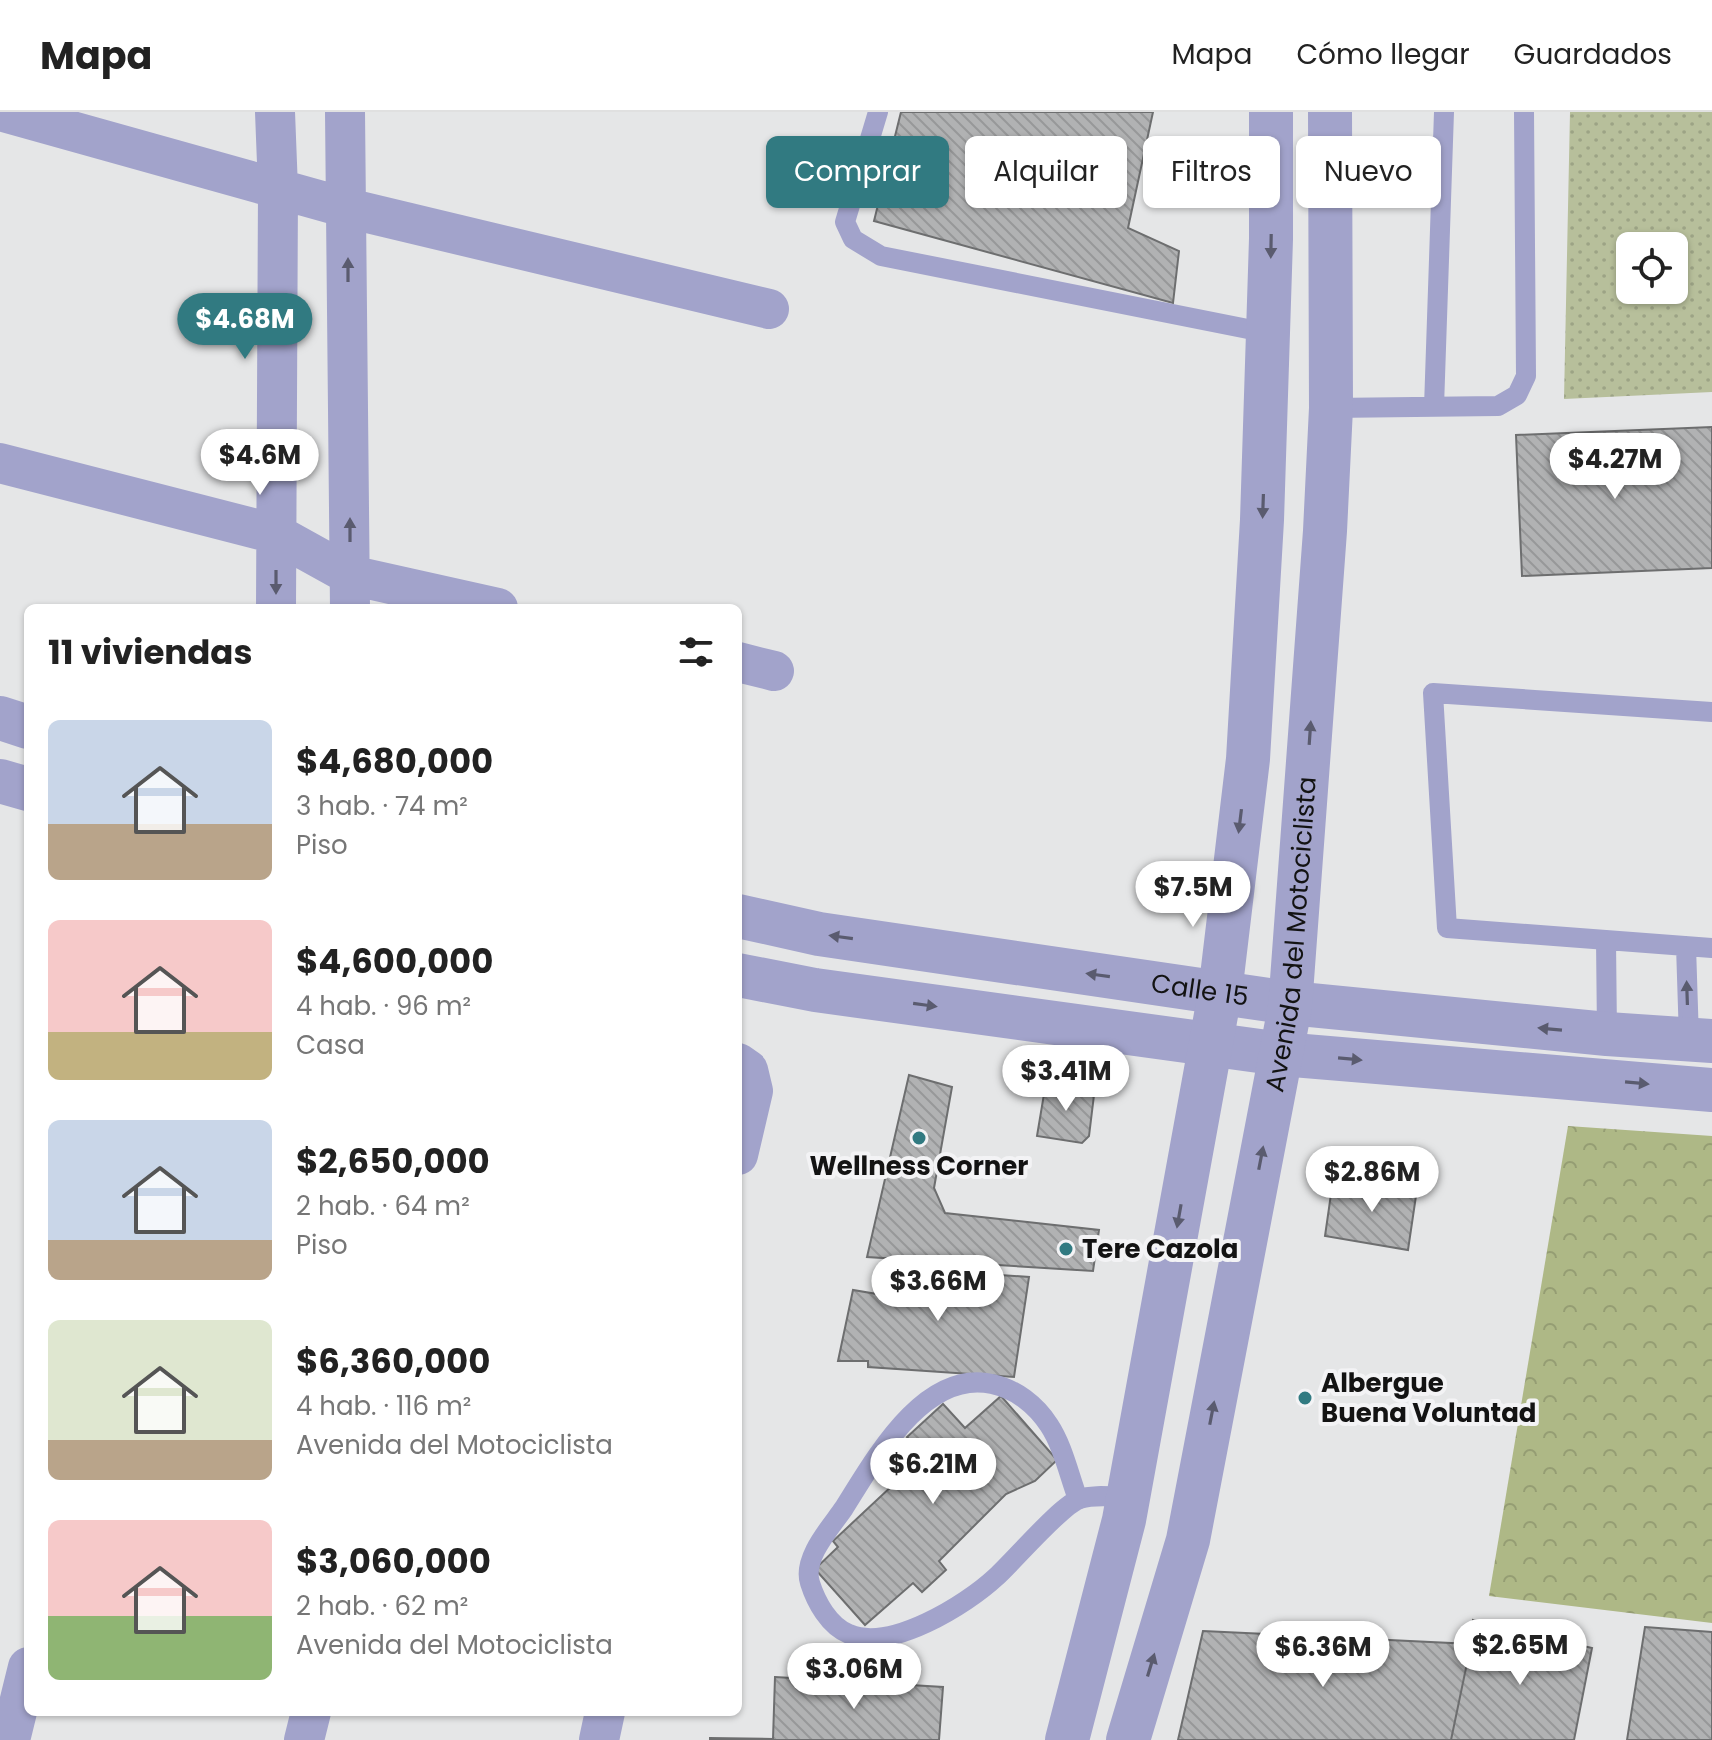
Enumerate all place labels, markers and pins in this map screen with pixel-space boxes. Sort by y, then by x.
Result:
pin: $4.68M [180,293,310,361]
pin: $4.6M [204,429,316,497]
pin: $4.27M [1550,433,1680,501]
pin: $7.5M [1137,861,1249,929]
pin: $3.41M [1001,1045,1131,1113]
marker: Wellness Corner [910,1129,928,1147]
pin: $2.86M [1307,1146,1437,1214]
place label: Wellness Corner [810,1148,1028,1184]
place label: Tere Cazola [1082,1231,1238,1267]
marker: Tere Cazola [1057,1240,1075,1258]
pin: $3.66M [873,1255,1003,1323]
place label: Albergue Buena Voluntad [1321,1365,1537,1431]
marker: Albergue Buena Voluntad [1296,1389,1314,1407]
pin: $6.21M [868,1438,998,1506]
pin: $2.65M [1455,1619,1585,1687]
pin: $6.36M [1258,1621,1388,1689]
pin: $3.06M [789,1643,919,1711]

